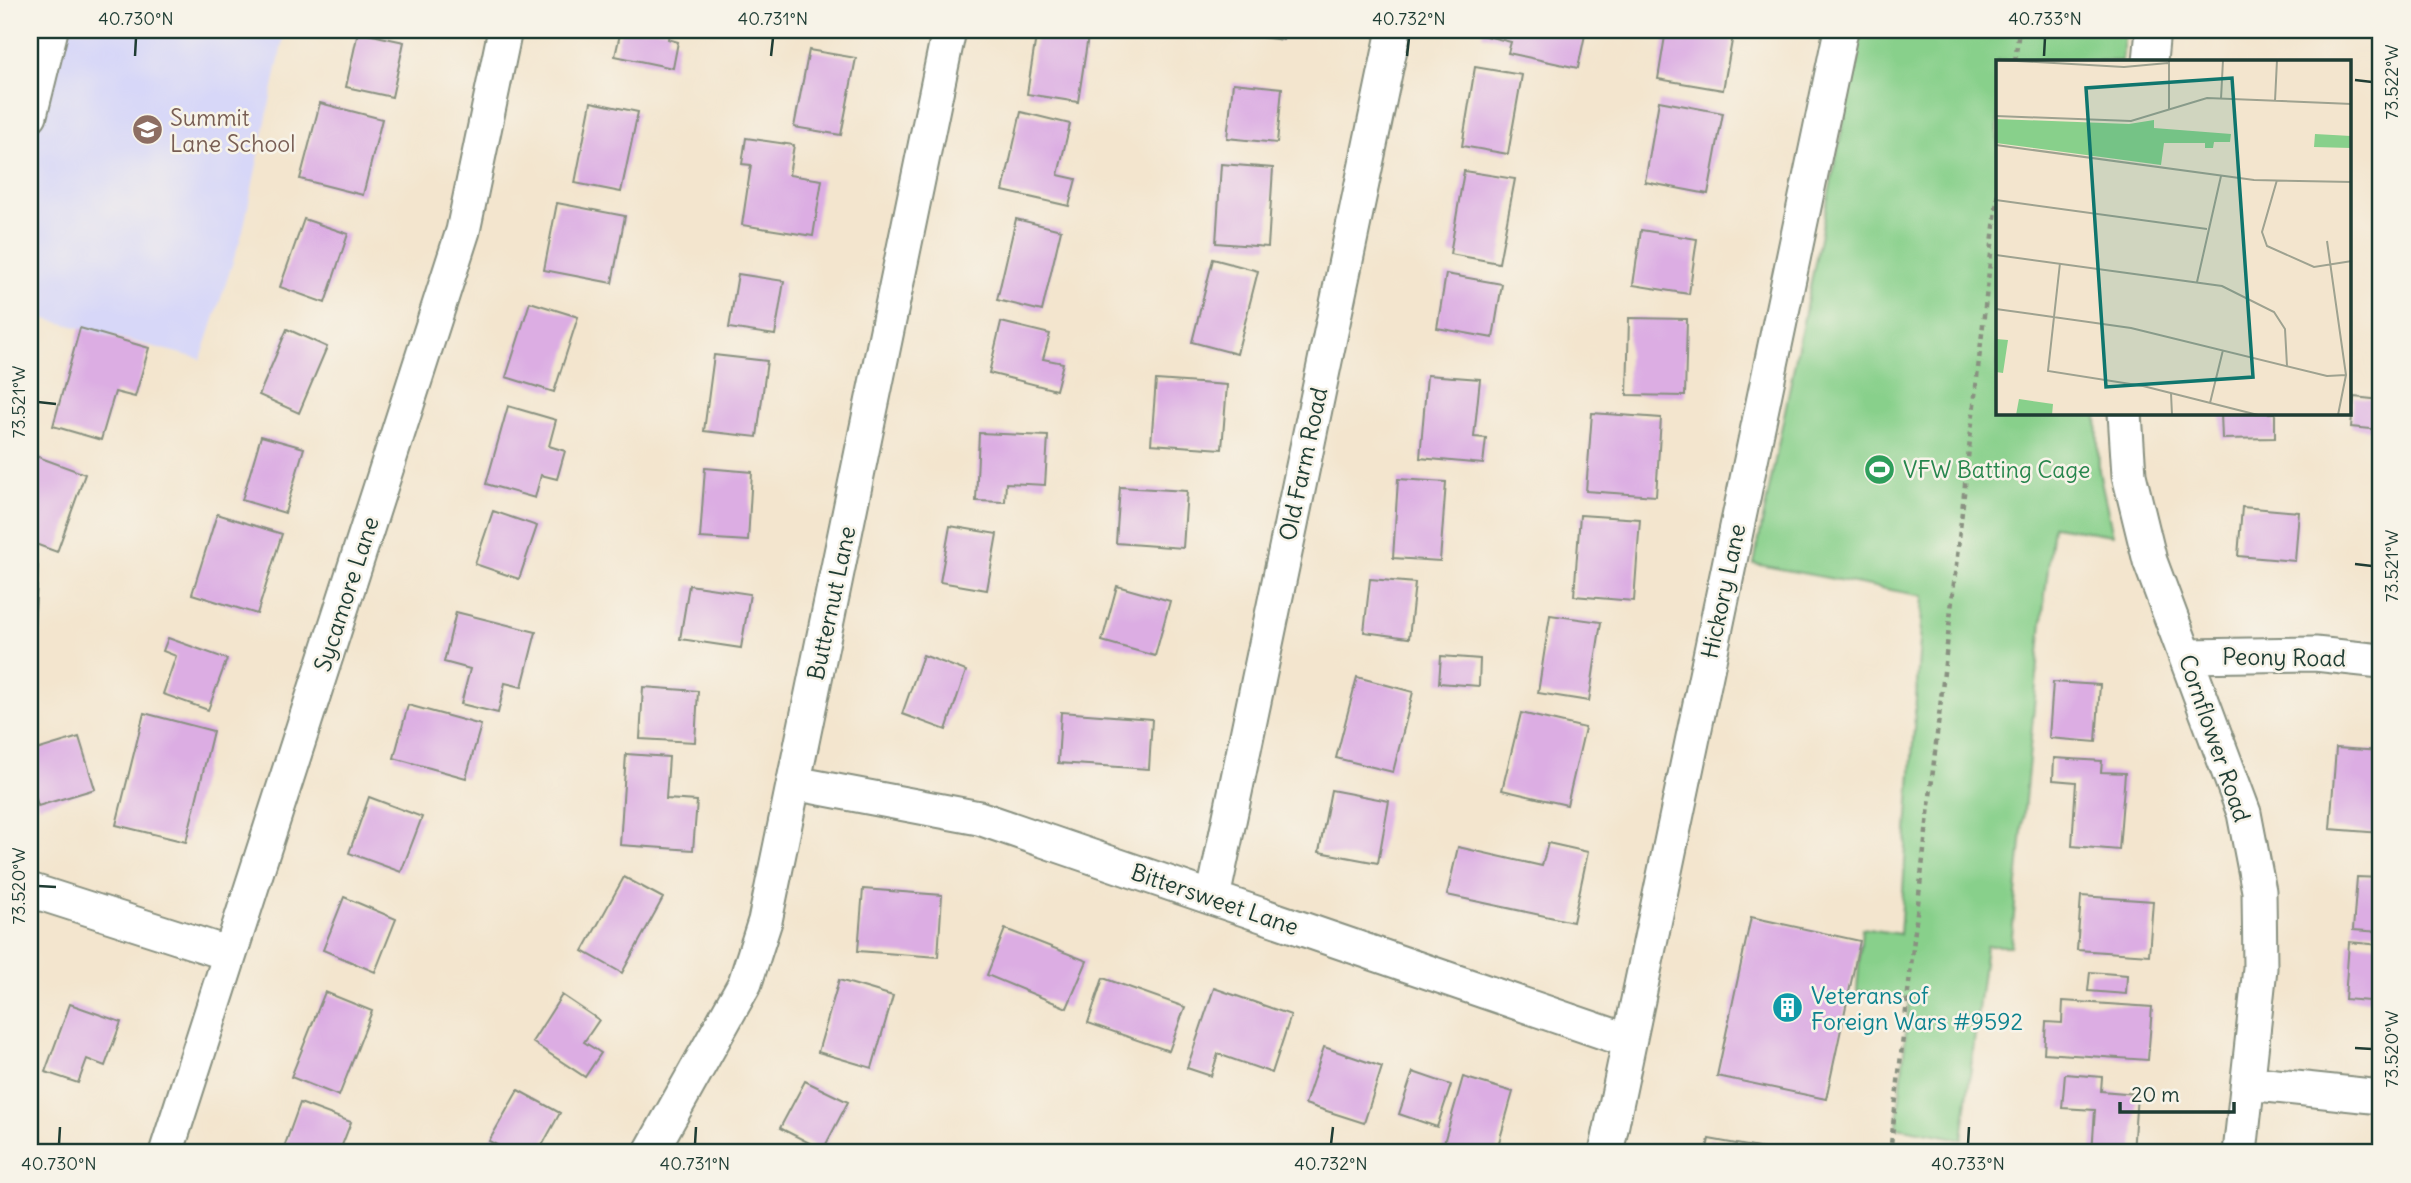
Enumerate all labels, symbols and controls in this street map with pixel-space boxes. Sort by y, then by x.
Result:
text: 40.730°N [98,7,174,30]
text: 40.731°N [738,7,808,30]
text: 40.732°N [1372,7,1446,30]
text: 40.733°N [2008,7,2082,30]
text: 73.522°W [2380,44,2403,120]
inset map [1996,60,2352,415]
place label: Summit Lane School [170,103,295,158]
school or university icon: Summit Lane School [130,113,164,147]
text: 73.521°W [7,366,30,438]
street label: Old Farm Road [1273,385,1333,543]
sports icon: VFW Batting Cage [1863,452,1897,486]
place label: VFW Batting Cage [1903,455,2090,484]
street label: Sycamore Lane [307,513,385,675]
street label: Hickory Lane [1695,521,1751,661]
street label: Butternut Lane [801,523,861,683]
text: 73.521°W [2380,530,2403,602]
street label: Peony Road [2222,641,2346,673]
street label: Cornflower Road [2173,650,2257,826]
text: 73.520°W [7,847,30,925]
street label: Bittersweet Lane [1128,857,1302,941]
place label: Veterans of Foreign Wars #9592 [1811,981,2023,1036]
building icon: Veterans of Foreign Wars #9592 [1771,991,1805,1025]
text: 73.520°W [2380,1010,2403,1088]
scale bar [2120,1071,2234,1115]
text: 20 m [2131,1081,2180,1108]
text: 40.730°N [21,1152,97,1175]
text: 40.731°N [660,1152,730,1175]
text: 40.732°N [1294,1152,1368,1175]
text: 40.733°N [1931,1152,2005,1175]

